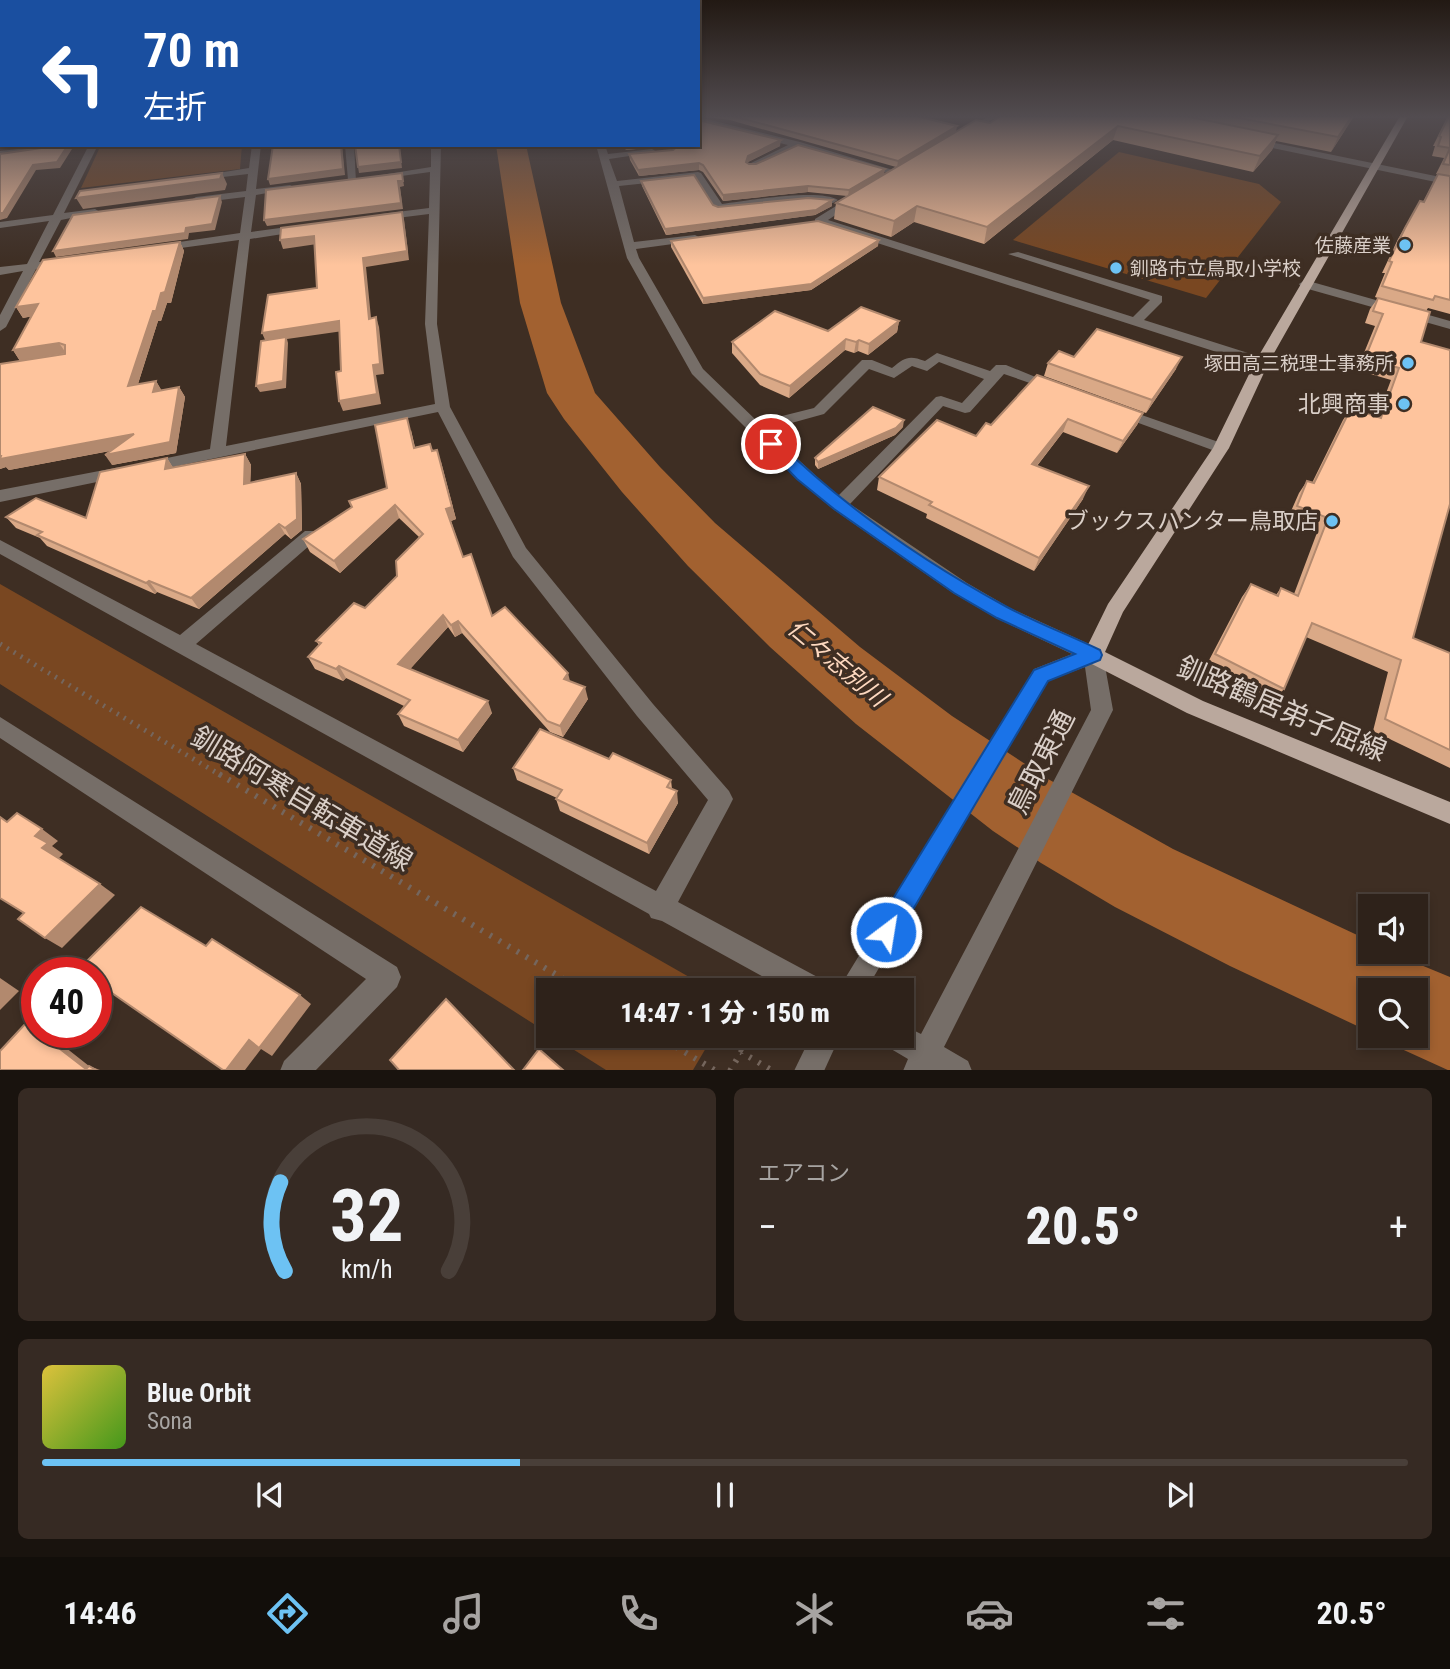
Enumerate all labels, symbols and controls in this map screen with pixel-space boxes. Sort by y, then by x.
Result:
text: 70 m [143,22,240,79]
icon: left [28,28,119,119]
text: 左折 [143,88,207,126]
place label: 佐藤産業 [1315,234,1391,257]
marker: 佐藤産業 [1397,237,1413,253]
place label: 釧路市立鳥取小学校 [1130,257,1301,280]
marker: 釧路市立鳥取小学校 [1108,260,1124,276]
place label: 塚田高三税理士事務所 [1204,352,1394,375]
marker: 塚田高三税理士事務所 [1400,355,1416,371]
place label: 北興商事 [1298,391,1390,418]
marker: 北興商事 [1396,396,1412,412]
pin [741,414,801,474]
icon: arrive [752,425,790,463]
place label: ブックスハンター鳥取店 [1066,508,1318,535]
marker: ブックスハンター鳥取店 [1324,513,1340,529]
water label: 仁々志別川 [782,614,894,714]
street label: 釧路鶴居弟子屈線 [1172,650,1392,768]
street label: 鳥取東通 [1001,705,1081,819]
street label: 釧路阿寒自転車道線 [185,720,419,878]
map controls [1358,894,1428,1048]
button: sound [1358,894,1428,964]
position arrow [849,895,923,969]
speed limit sign: 40 [21,957,112,1048]
button: search [1358,978,1428,1048]
text: 14:47 · 1 分 · 150 m [620,998,830,1028]
text: エアコン [758,1160,850,1187]
text: 32 [330,1173,404,1259]
text: 20.5° [1025,1196,1141,1257]
text: − [758,1205,777,1249]
text: + [1389,1205,1408,1249]
text: km/h [341,1254,393,1283]
text: Blue Orbit [147,1378,251,1408]
text: Sona [147,1408,193,1435]
icon: previous [251,1476,289,1514]
icon: pause [706,1476,744,1514]
icon: next [1161,1476,1199,1514]
icon: directions [263,1589,312,1638]
icon: music [439,1589,488,1638]
icon: phone [614,1589,663,1638]
icon: climate [790,1589,839,1638]
icon: car [965,1589,1014,1638]
icon: filters [1141,1589,1190,1638]
text: 14:46 [63,1594,137,1632]
text: 20.5° [1316,1594,1387,1632]

